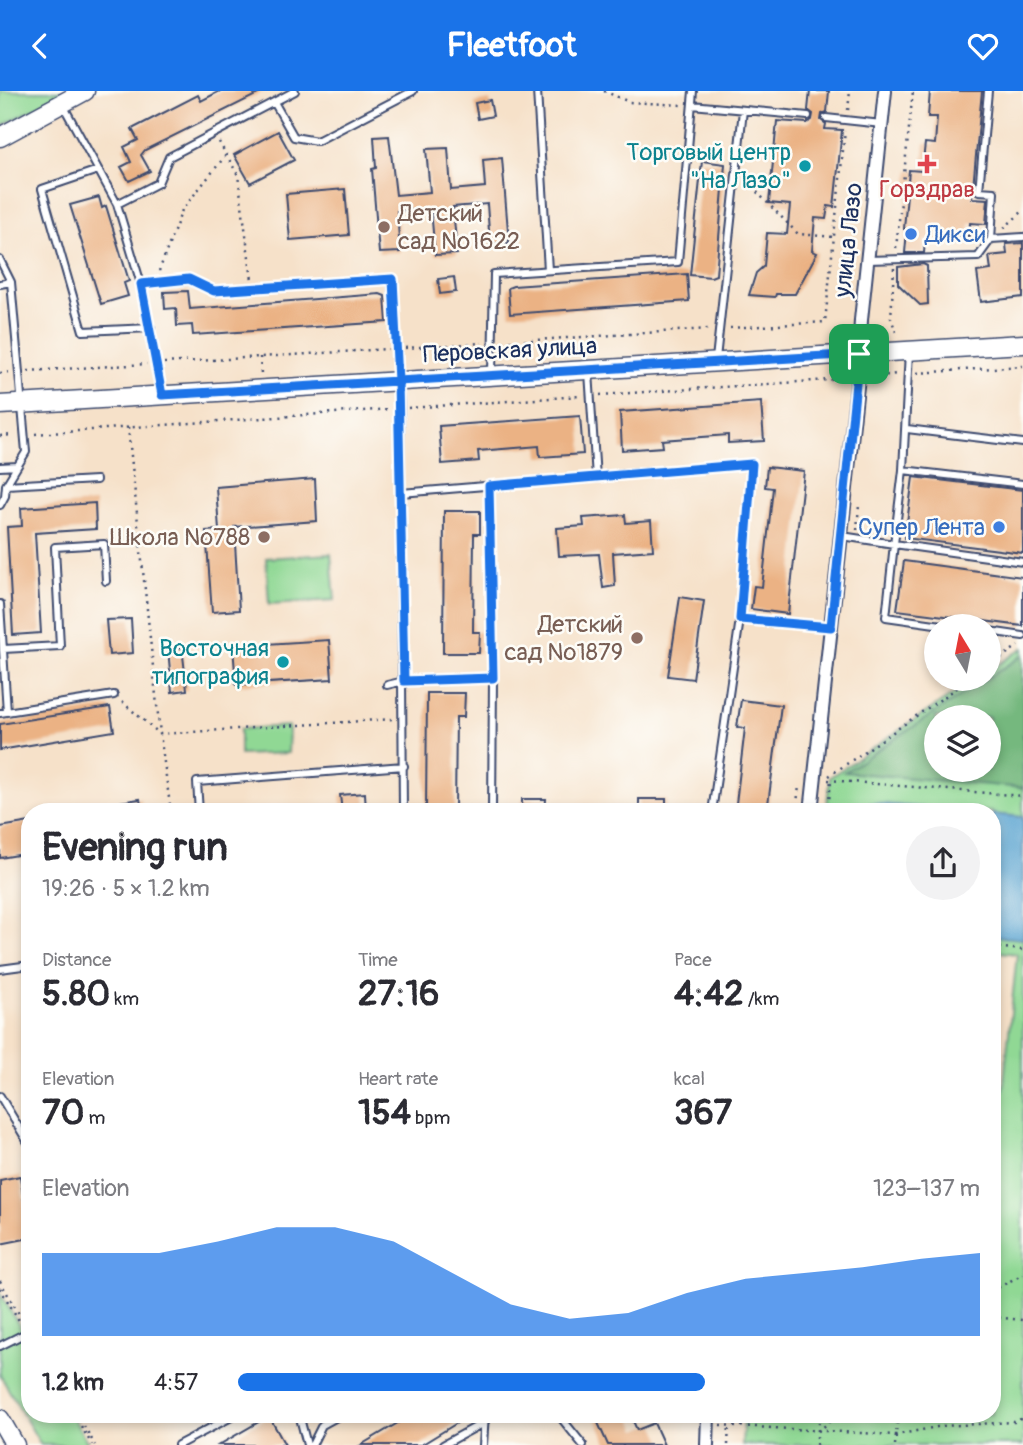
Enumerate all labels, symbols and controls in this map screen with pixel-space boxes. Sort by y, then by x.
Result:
text: Fleetfoot [447,26,576,66]
icon: back [21,27,59,65]
icon: heart [964,27,1002,65]
place label: Торговый центр "На Лазо" [626,138,791,195]
marker: Горздрав [919,156,935,172]
marker: Торговый центр "На Лазо" [797,158,813,174]
place label: Горздрав [879,175,975,204]
street label: улица Лазо [828,181,869,300]
place label: Детский сад №1622 [397,199,520,256]
marker: Детский сад №1622 [376,219,392,235]
place label: Дикси [924,220,986,249]
marker: Дикси [903,226,919,242]
pin [829,324,889,384]
street label: Перовская улица [422,331,598,370]
icon: arrive [840,335,878,373]
place label: Супер Лента [858,513,985,542]
marker: Супер Лента [991,519,1007,535]
place label: Школа №788 [110,523,250,552]
marker: Школа №788 [256,529,272,545]
place label: Детский сад №1879 [504,610,623,667]
north arrow [924,614,1001,691]
map controls [924,614,1001,782]
marker: Детский сад №1879 [629,630,645,646]
place label: Восточная типография [152,634,269,691]
marker: Восточная типография [275,654,291,670]
button: layers [924,705,1001,782]
text: Evening run [42,824,228,872]
button: share [906,826,980,900]
text: 19:26 · 5 × 1.2 km [42,874,210,903]
text: Distance [42,948,111,972]
text: Time [358,948,398,972]
text: Pace [674,948,712,972]
text: 5.80 [42,972,110,1016]
text: 27:16 [358,972,439,1016]
text: 4:42 [674,972,744,1016]
text: km [110,987,139,1011]
text: /km [744,987,779,1011]
text: Elevation [42,1067,114,1091]
text: Heart rate [358,1067,438,1091]
text: kcal [674,1067,705,1091]
text: 70 [42,1091,84,1135]
text: 154 [358,1091,411,1135]
text: 367 [674,1091,732,1135]
text: m [84,1106,105,1130]
text: bpm [411,1106,450,1130]
text: Elevation [42,1174,130,1203]
text: 123–137 m [873,1174,980,1203]
text: 1.2 km [42,1368,104,1397]
text: 4:57 [154,1368,198,1397]

